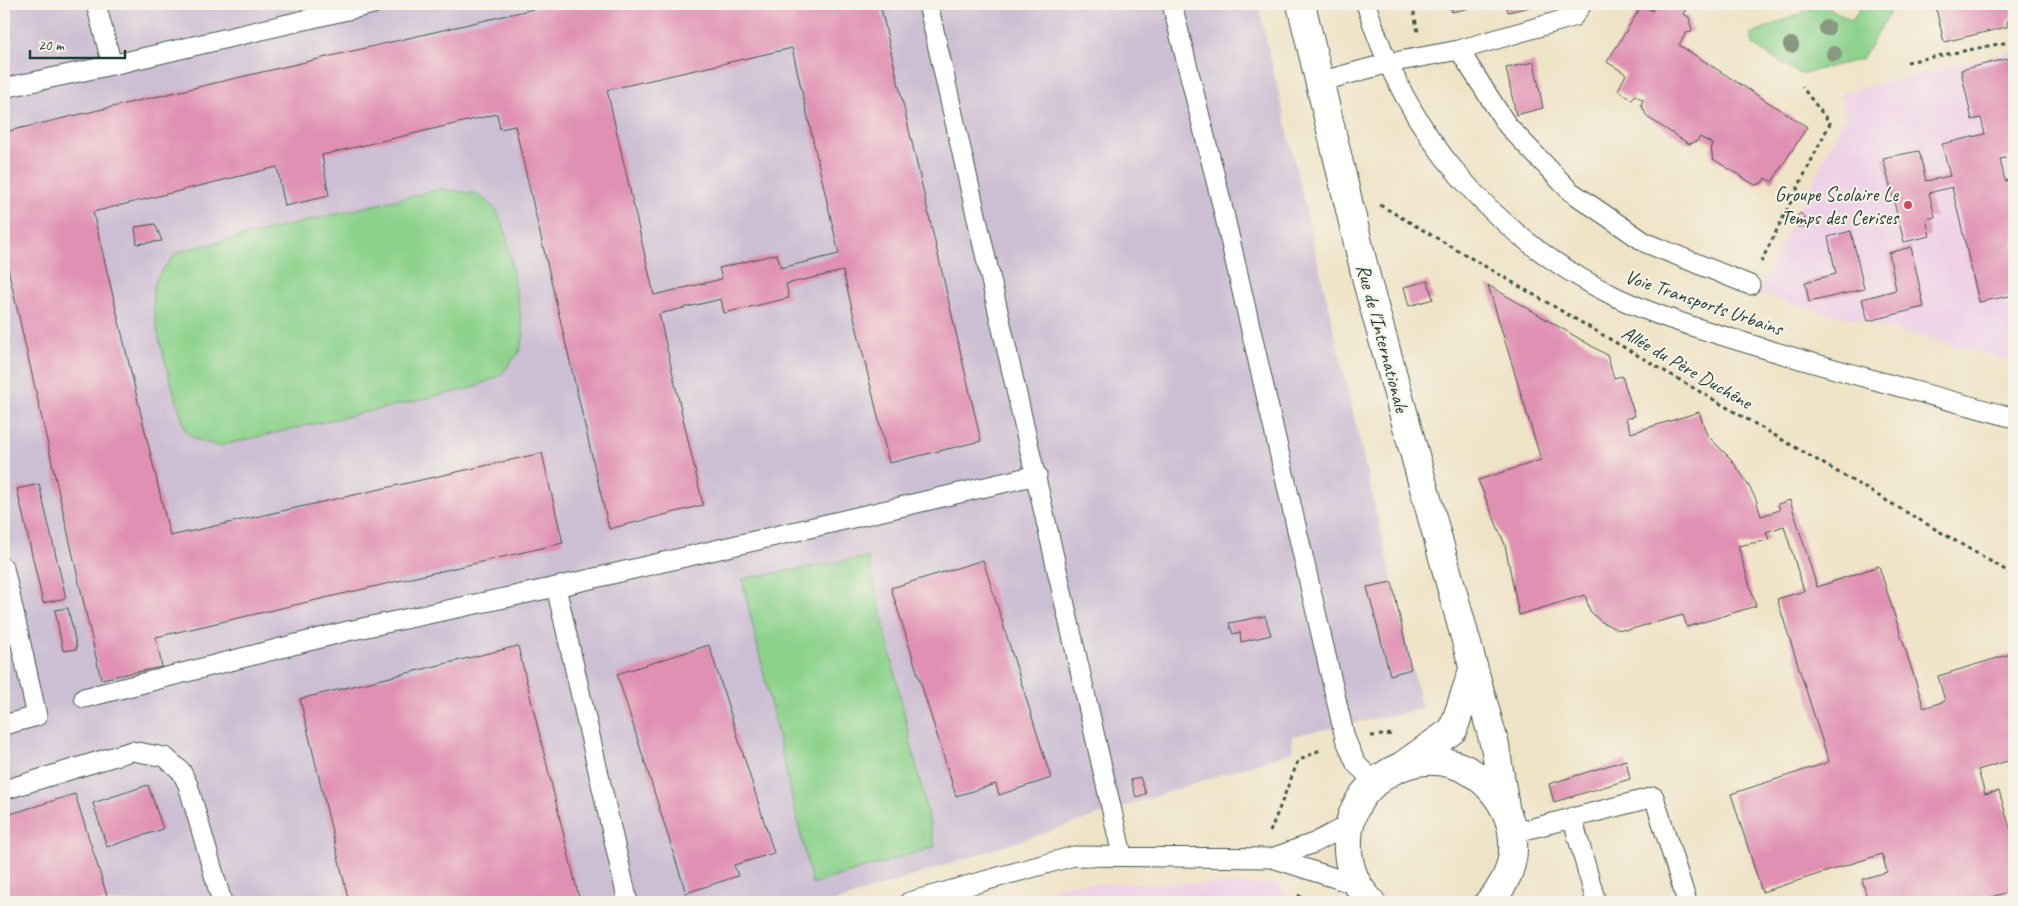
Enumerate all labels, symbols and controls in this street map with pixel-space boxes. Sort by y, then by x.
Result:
scale bar [30,28,125,60]
text: 20 m [38,36,65,55]
place label: Groupe Scolaire Le Temps des Cerises [1775,182,1900,230]
marker: Groupe Scolaire Le Temps des Cerises [1902,199,1914,211]
street label: Rue de l'Internationale [1351,261,1415,416]
street label: Voie Transports Urbains [1622,264,1788,342]
street label: Allée du Père Duchêne [1617,320,1758,416]

